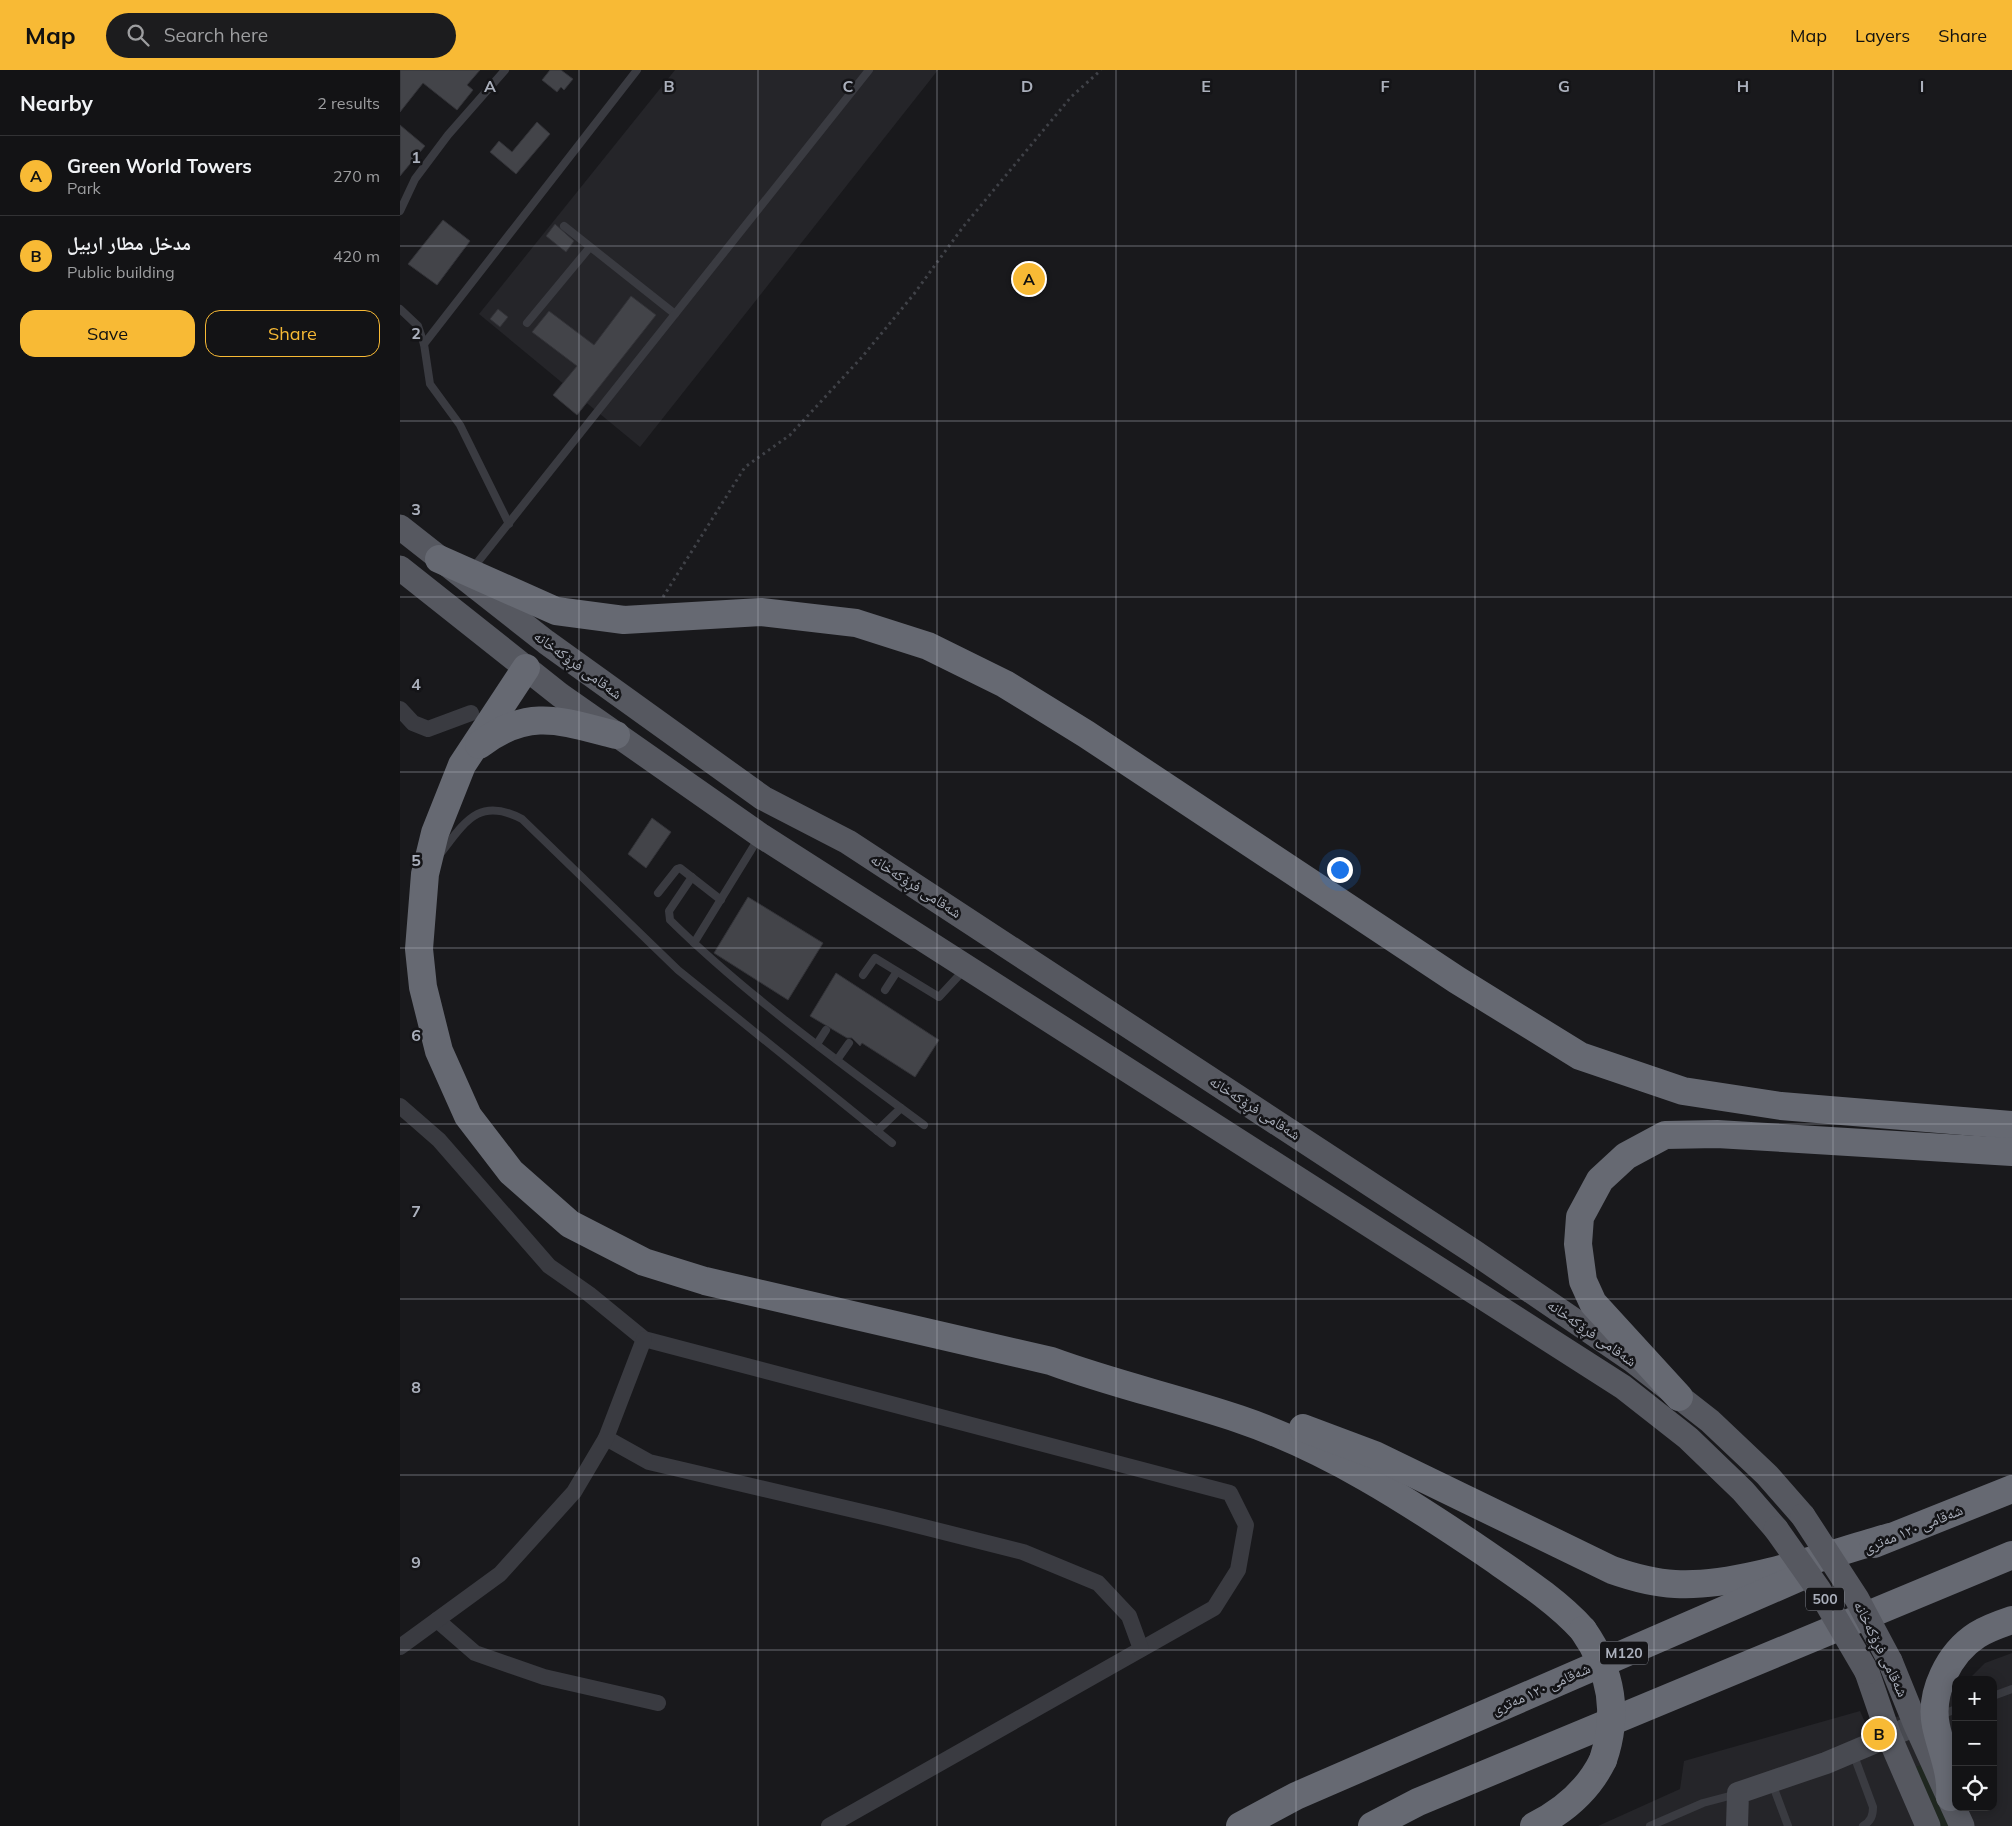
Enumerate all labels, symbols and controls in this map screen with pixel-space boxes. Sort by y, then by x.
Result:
search box [106,13,456,58]
text: Map [25,20,76,50]
icon: search [124,21,152,49]
text: Search here [164,23,268,47]
text: Map [1790,24,1827,47]
text: Layers [1855,24,1910,47]
text: Share [1938,24,1987,47]
text: A [484,76,496,96]
text: B [663,76,675,96]
text: C [843,76,854,96]
text: D [1021,76,1033,96]
text: E [1201,76,1211,96]
text: F [1380,76,1390,96]
text: G [1558,76,1570,96]
text: H [1737,76,1749,96]
text: I [1920,76,1924,96]
text: Nearby [20,90,93,116]
text: 2 results [317,93,380,113]
text: 1 [411,147,421,167]
text: Green World Towers [67,154,252,178]
text: A [30,166,42,186]
text: 270 m [333,166,380,186]
text: Park [67,178,101,198]
text: مدخل مطار اربيل [67,231,191,255]
text: B [30,246,42,266]
text: 420 m [333,246,380,266]
pin: A [1013,260,1045,298]
text: Public building [67,262,175,282]
button: Save [20,310,195,357]
button: Share [205,310,380,357]
text: 2 [411,323,421,343]
text: 3 [411,499,421,519]
street label: شەقامی فڕۆکەخانە [529,626,626,706]
text: 4 [411,674,421,694]
street label: شەقامی فڕۆکەخانە [866,849,965,925]
text: 5 [411,850,421,870]
your location [1327,857,1353,883]
text: 6 [411,1025,421,1045]
street label: شەقامی فڕۆکەخانە [1205,1071,1304,1147]
text: 7 [411,1201,421,1221]
street label: شەقامی فڕۆکەخانە [1542,1295,1641,1373]
text: 8 [411,1377,421,1397]
street label: شەقامی ١٢٠ مەتری [1860,1500,1966,1558]
text: 9 [411,1552,421,1572]
road number: 500 [1806,1588,1844,1610]
street label: شەقامی فڕۆکەخانە [1847,1598,1913,1701]
road number: M120 [1600,1642,1648,1665]
street label: شەقامی ١٢٠ مەتری [1488,1658,1594,1720]
map controls [1952,1676,1997,1811]
button: + [1952,1676,1997,1721]
pin: B [1863,1715,1895,1753]
button: − [1952,1721,1997,1766]
button: locate [1952,1766,1997,1811]

